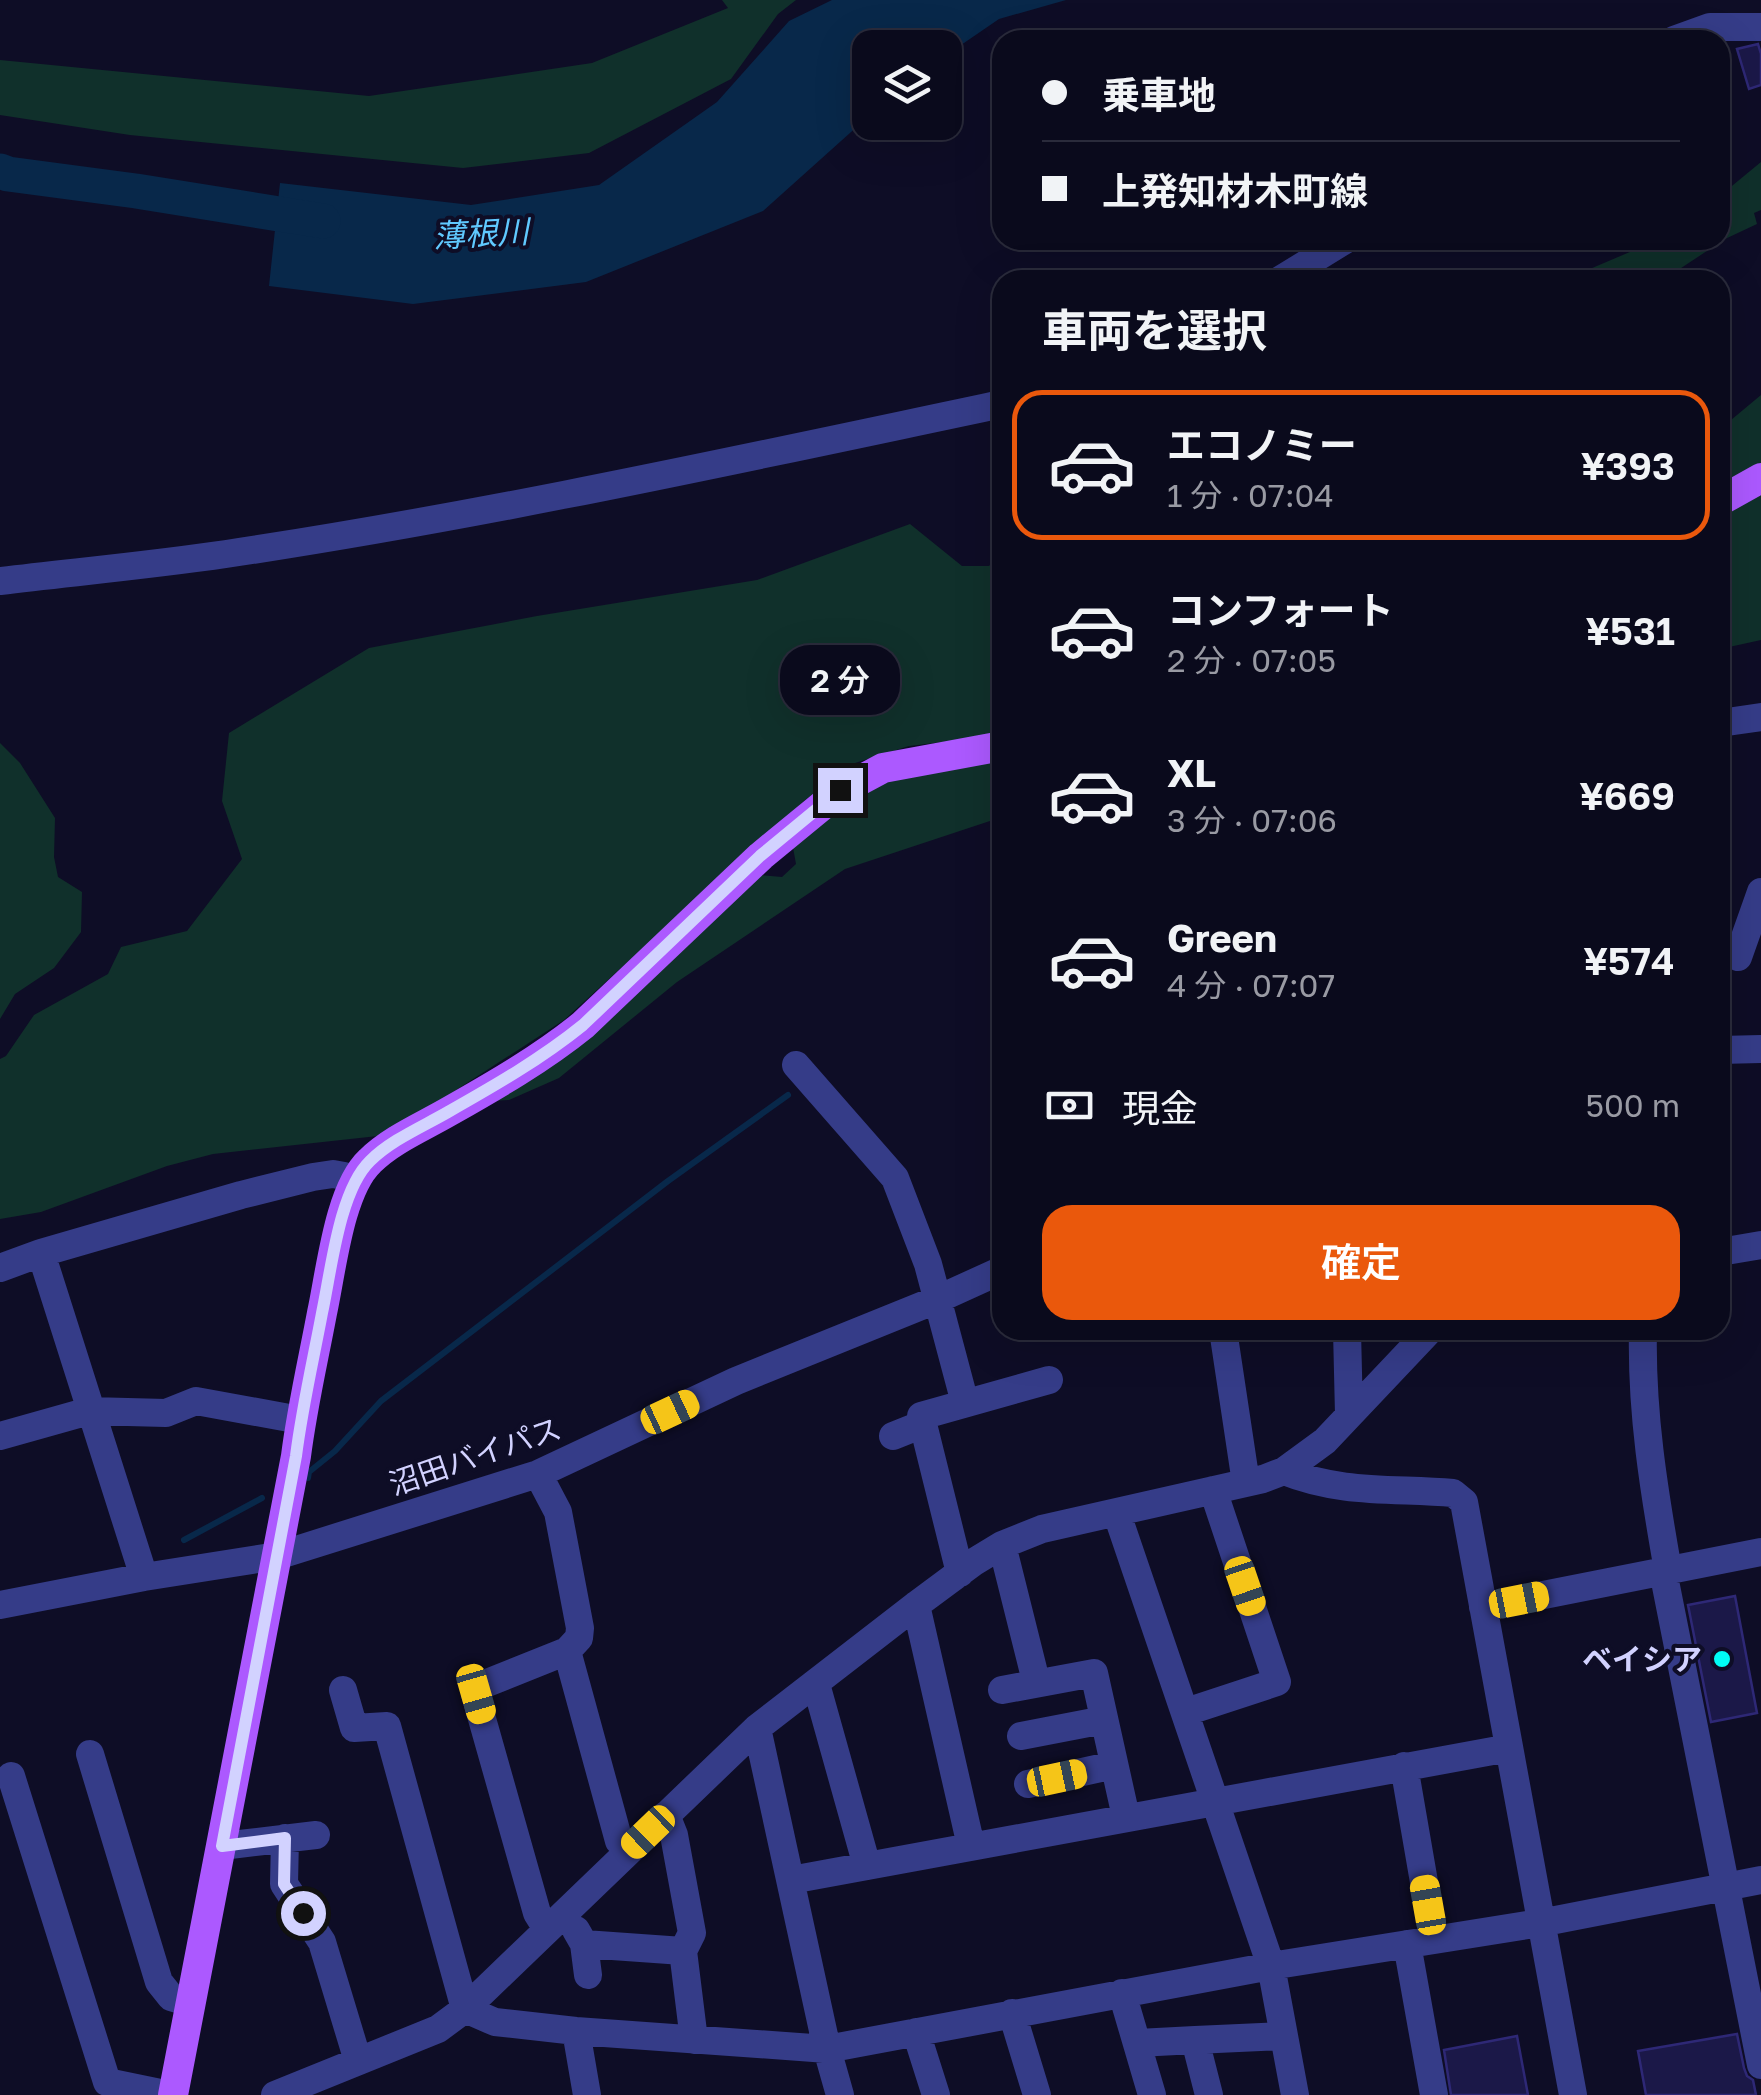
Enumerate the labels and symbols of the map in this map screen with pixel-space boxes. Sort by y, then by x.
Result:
water label: 薄根川 [432,211,533,254]
callout: 2 分 [780,645,900,715]
route end [818,768,863,813]
car [636,1386,704,1438]
street label: 沼田バイパス [384,1410,566,1502]
car [1221,1553,1269,1619]
car [1487,1580,1551,1620]
place label: ベイシア [1582,1641,1702,1677]
marker: ベイシア [1711,1648,1733,1670]
car [453,1661,499,1727]
car [1025,1757,1089,1799]
car [616,1800,680,1864]
car [1408,1873,1448,1937]
route start [281,1891,326,1936]

